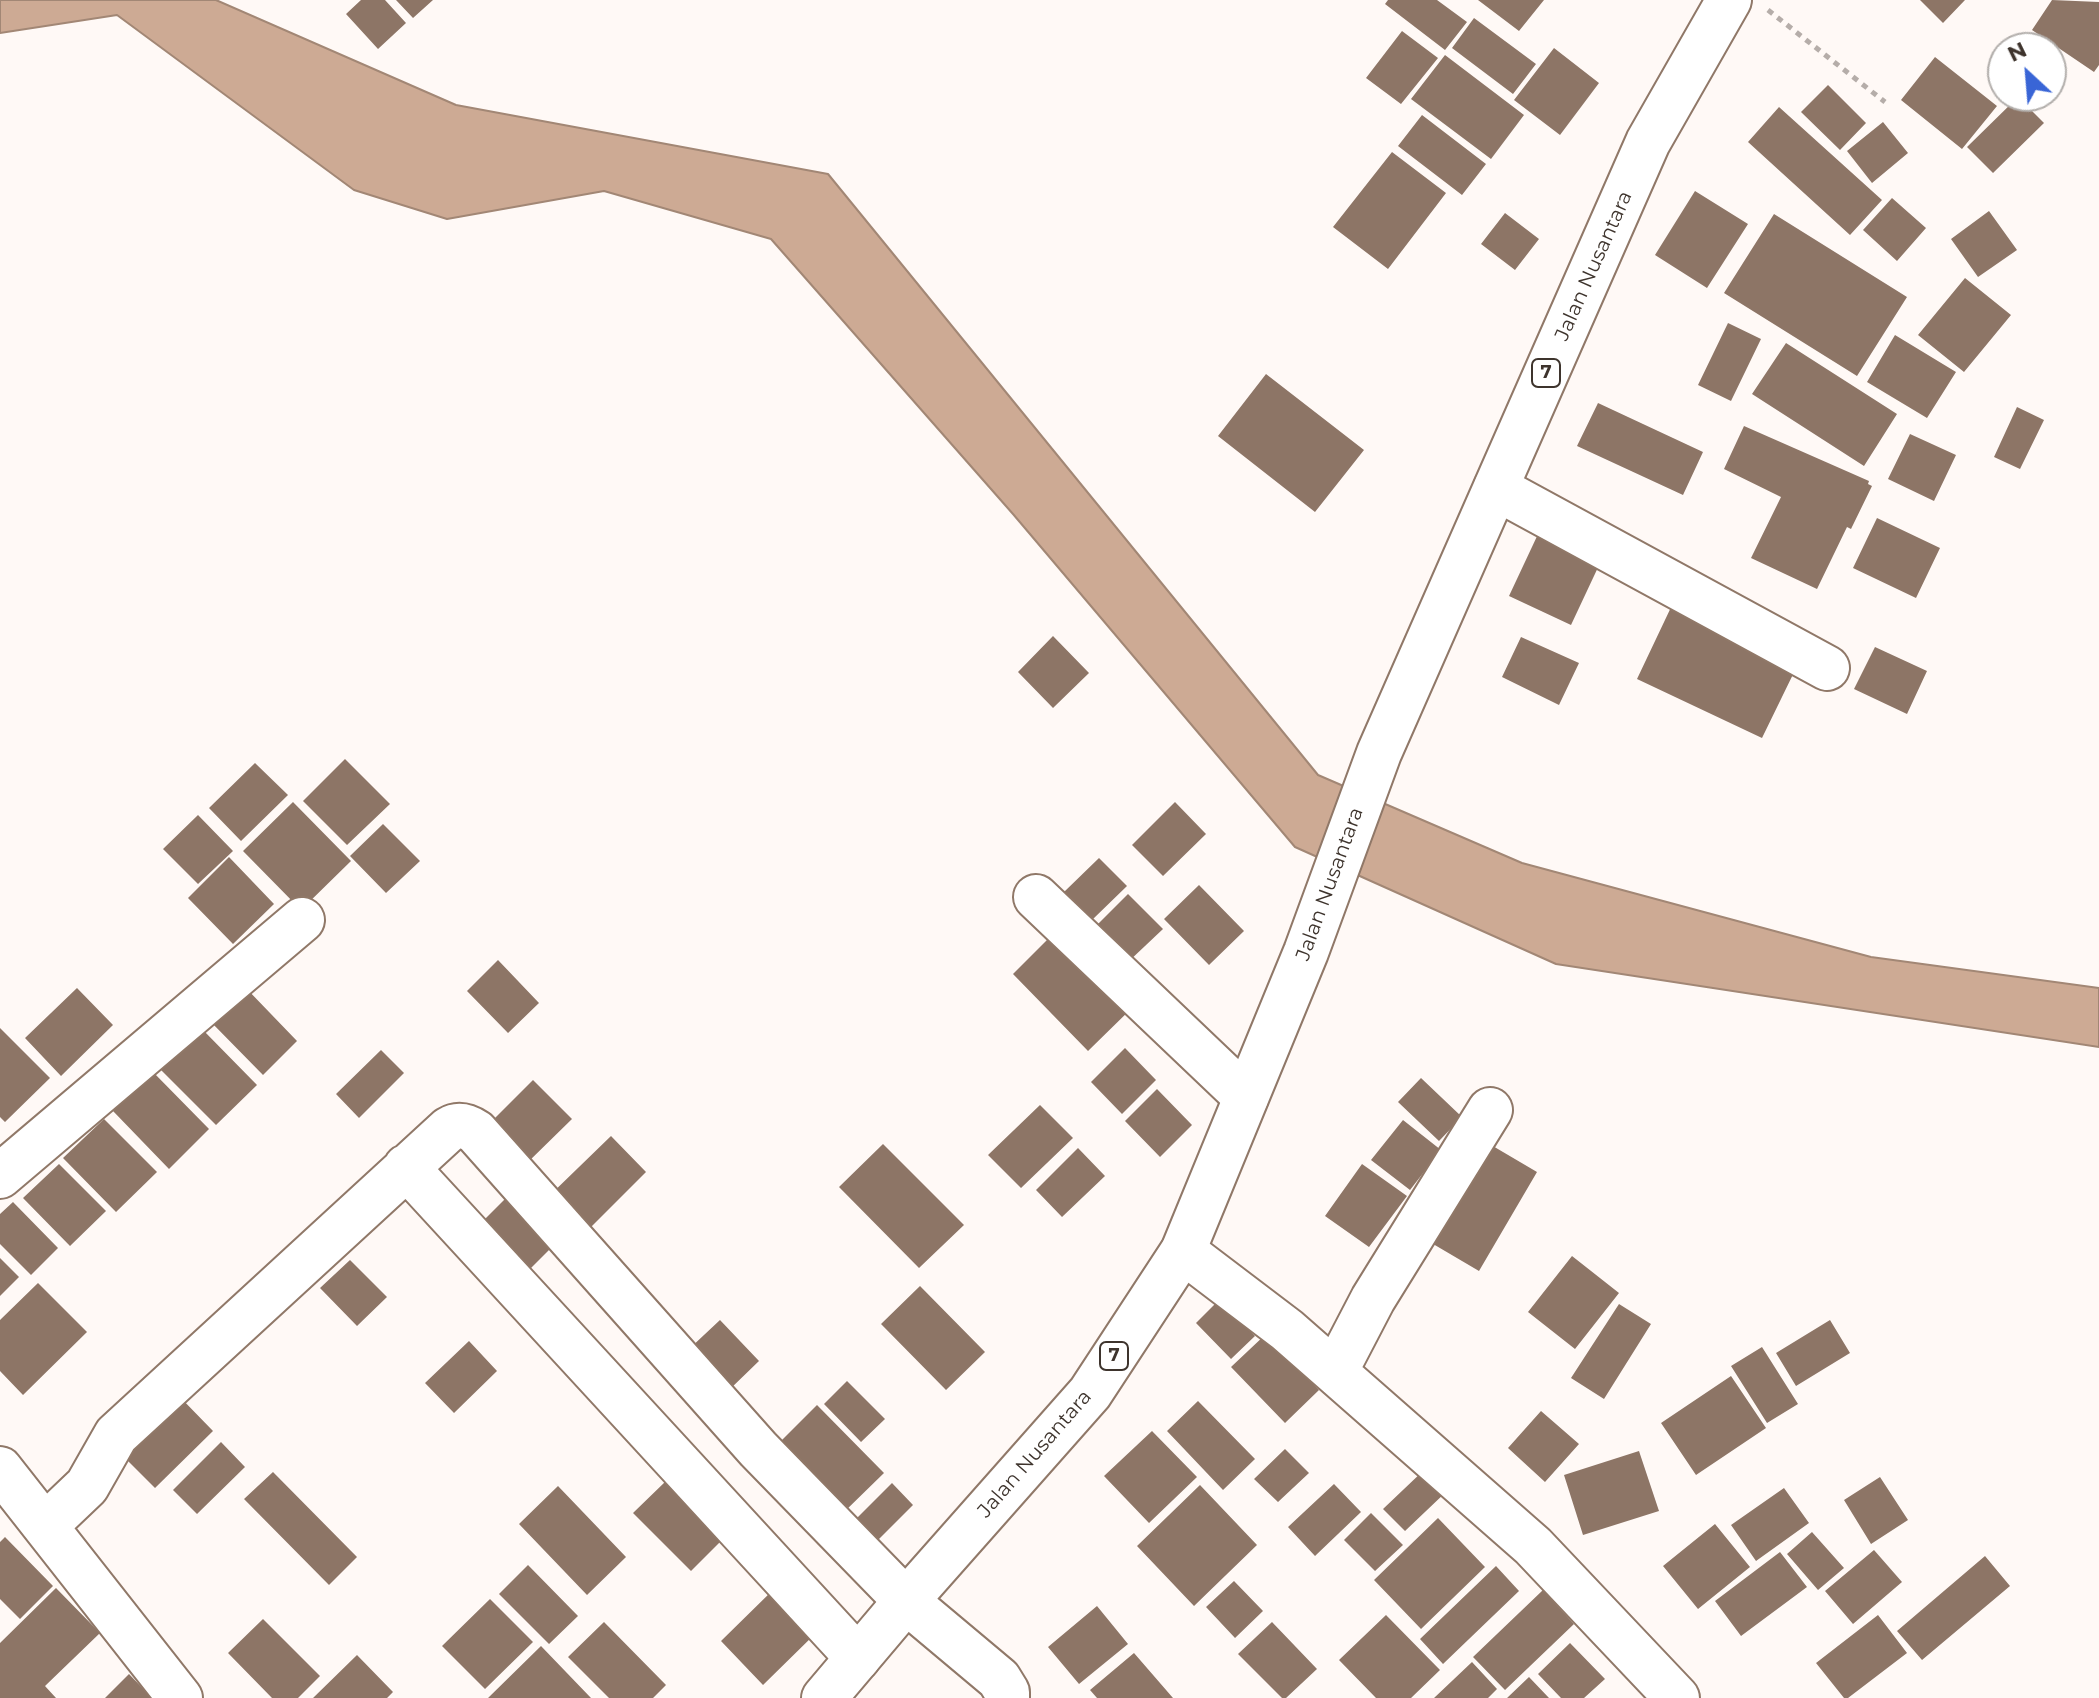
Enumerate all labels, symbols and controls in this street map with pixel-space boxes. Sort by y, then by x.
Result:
north arrow [1987,32,2067,112]
text: N [2003,36,2031,68]
street label: Jalan Nusantara [1550,188,1638,344]
road number: 7 [1532,359,1560,387]
street label: Jalan Nusantara [1291,804,1369,964]
road number: 7 [1100,1342,1128,1370]
street label: Jalan Nusantara [973,1385,1097,1523]

